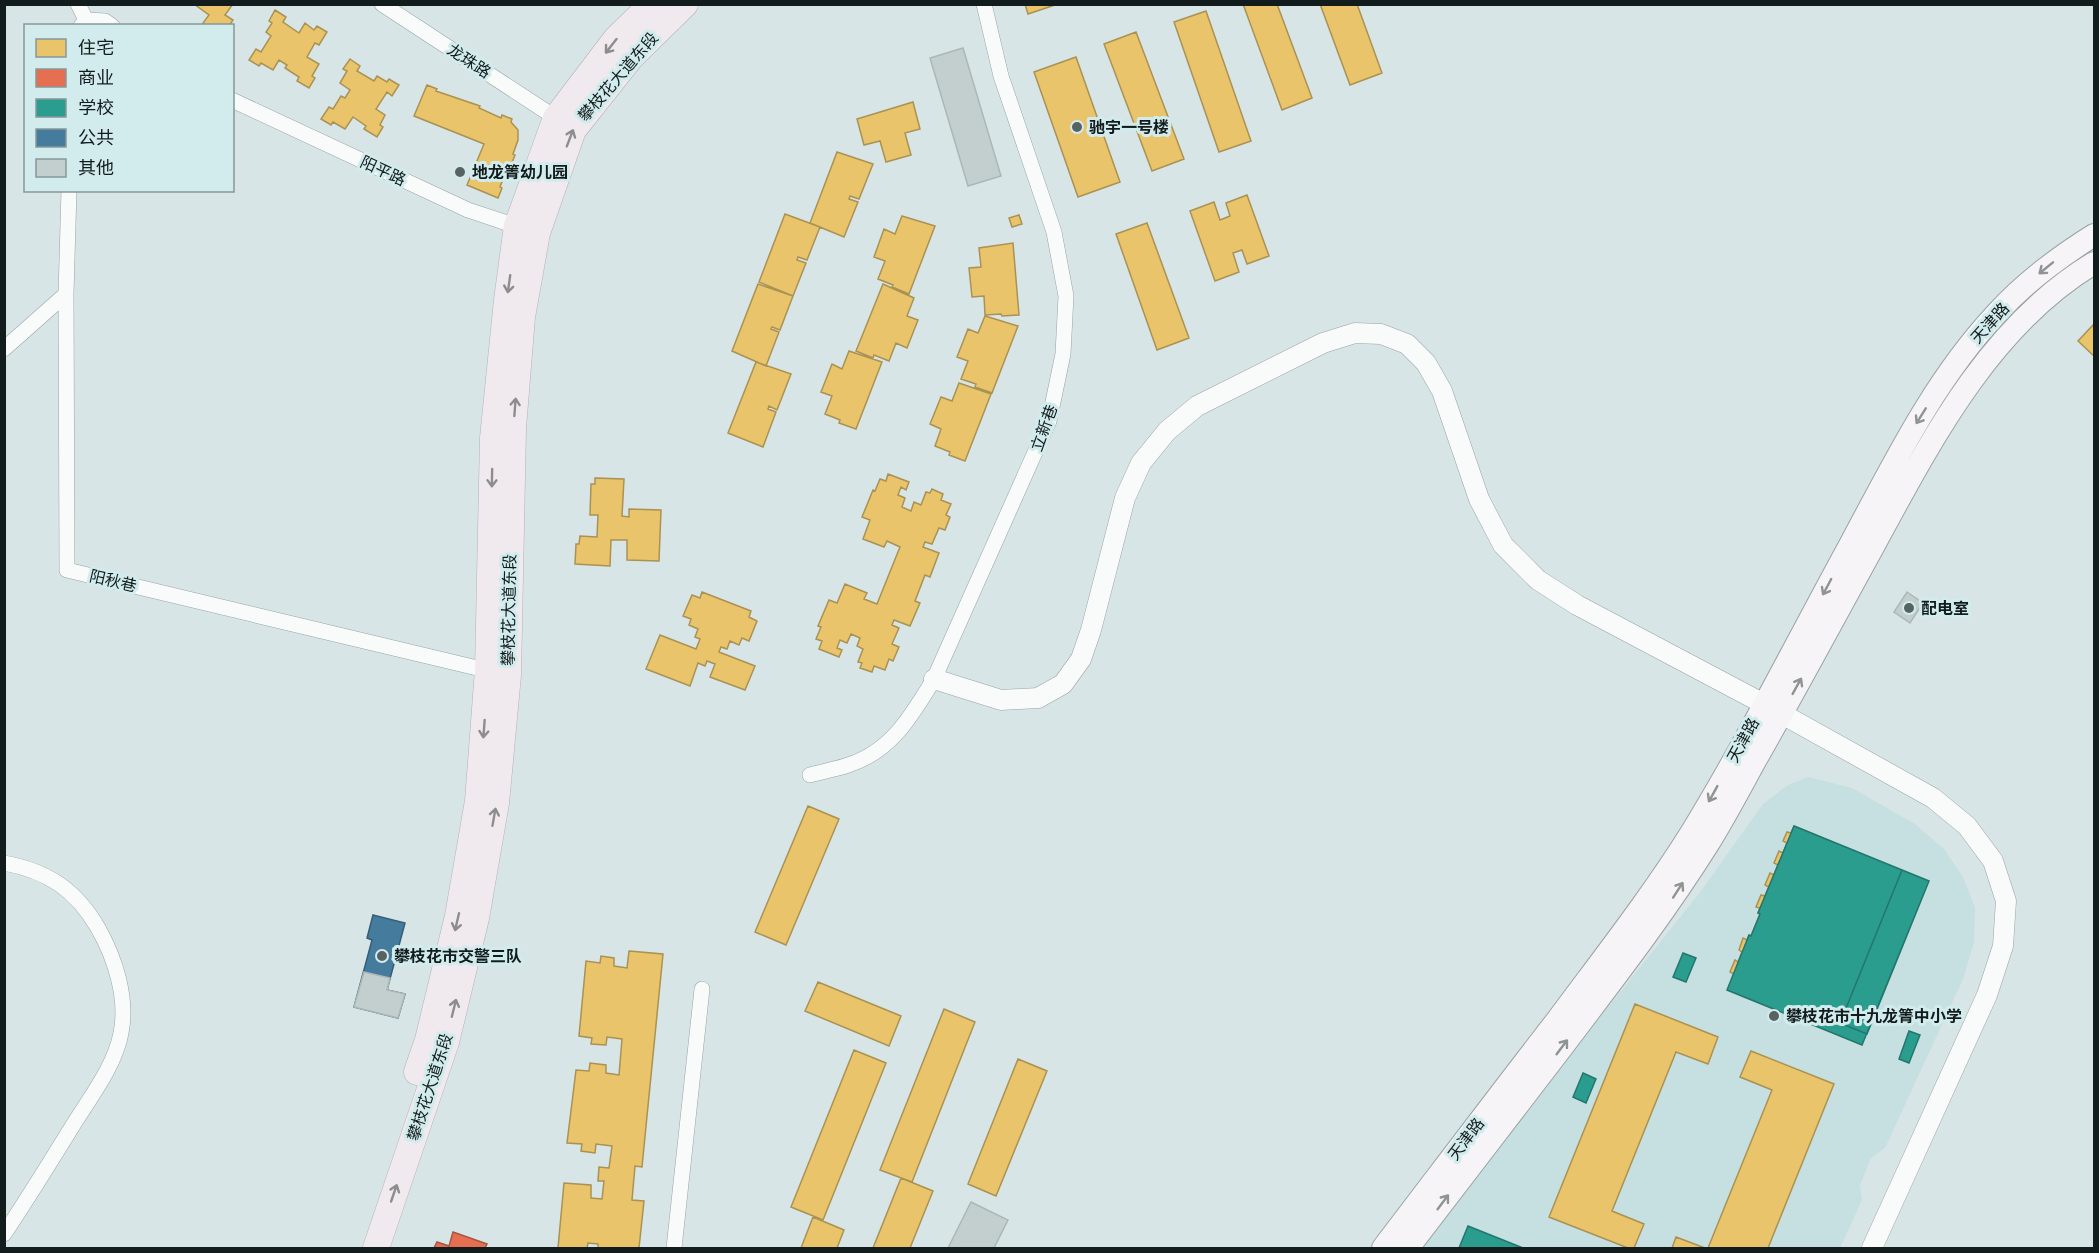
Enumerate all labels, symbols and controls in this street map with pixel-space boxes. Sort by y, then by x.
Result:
legend [24,24,234,192]
street label: 攀枝花大道东段 [574,28,662,126]
text: 住宅 [78,37,114,58]
one-way arrow [605,38,618,54]
street label: 龙珠路 [444,40,494,82]
text: 商业 [78,67,114,88]
text: 学校 [78,97,114,118]
place label: 驰宇一号楼 [1089,118,1169,137]
marker: 驰宇一号楼 [1070,120,1084,134]
text: 公共 [78,127,114,148]
one-way arrow [566,129,577,148]
street label: 阳平路 [357,152,409,190]
text: 其他 [78,157,114,178]
place label: 地龙箐幼儿园 [472,163,568,182]
marker: 地龙箐幼儿园 [453,165,467,179]
one-way arrow [2039,261,2055,274]
one-way arrow [503,274,514,294]
street label: 天津路 [1967,299,2013,347]
one-way arrow [510,397,521,417]
street label: 立新巷 [1027,402,1061,454]
one-way arrow [1915,407,1927,424]
one-way arrow [487,468,498,488]
street label: 攀枝花大道东段 [499,554,519,666]
street label: 阳秋巷 [87,566,139,596]
one-way arrow [1821,578,1833,595]
place label: 配电室 [1921,599,1969,618]
marker: 配电室 [1902,601,1916,615]
one-way arrow [1791,678,1803,695]
street label: 天津路 [1723,714,1763,766]
one-way arrow [478,718,489,738]
one-way arrow [1707,785,1718,803]
one-way arrow [488,807,499,827]
one-way arrow [1672,882,1684,899]
one-way arrow [450,912,462,931]
place label: 攀枝花市交警三队 [394,947,522,966]
marker: 攀枝花市交警三队 [375,949,389,963]
one-way arrow [449,998,461,1017]
place label: 攀枝花市十九龙箐中小学 [1786,1007,1962,1026]
marker: 攀枝花市十九龙箐中小学 [1767,1009,1781,1023]
street label: 攀枝花大道东段 [404,1031,456,1143]
one-way arrow [1555,1039,1568,1055]
street label: 天津路 [1444,1114,1488,1164]
one-way arrow [390,1184,401,1203]
one-way arrow [1437,1194,1450,1210]

